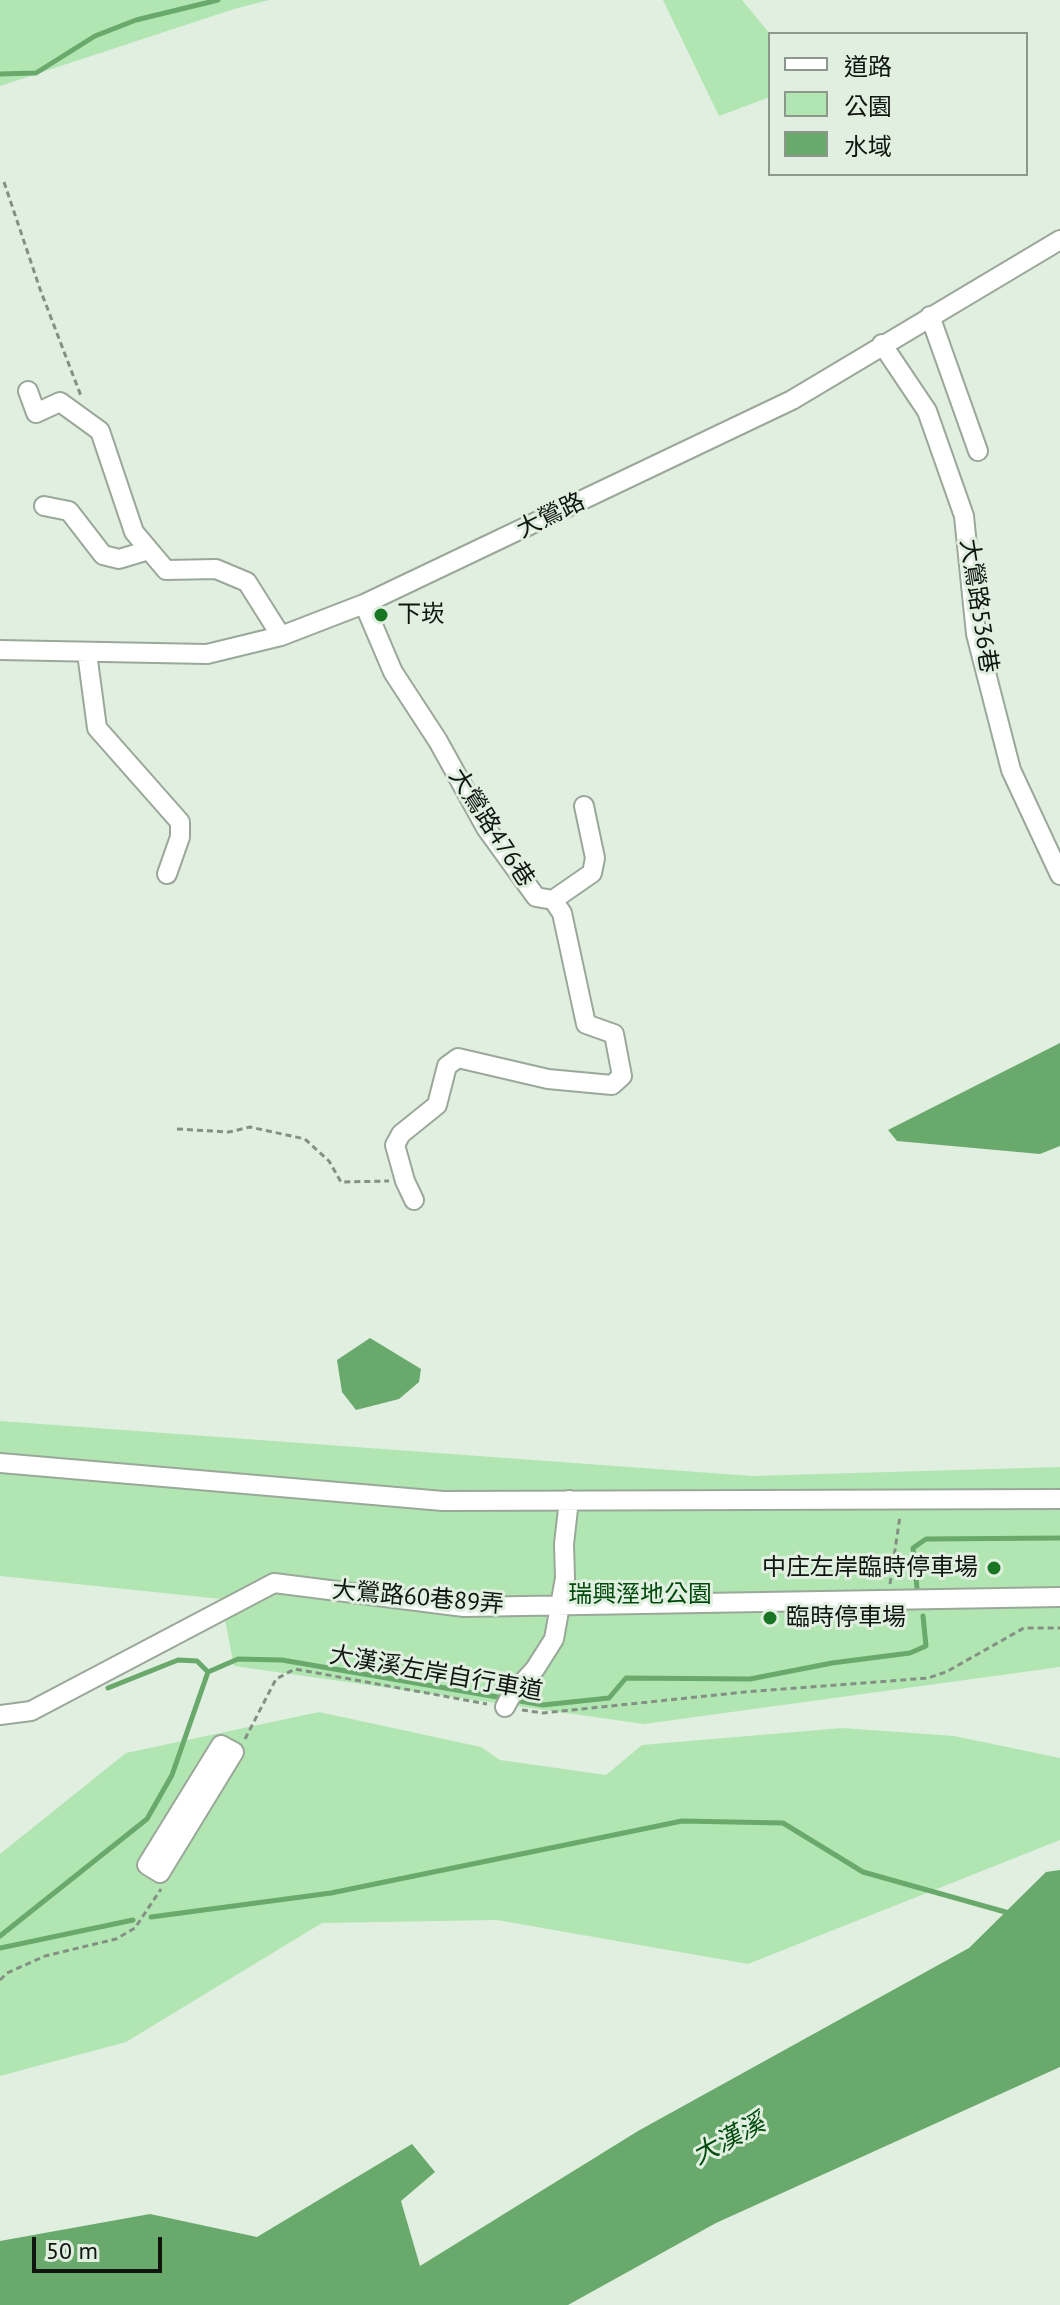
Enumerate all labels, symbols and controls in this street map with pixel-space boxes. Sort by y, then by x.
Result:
legend [768,32,1028,176]
text: 道路 [844,51,892,82]
text: 公園 [844,91,892,122]
text: 水域 [844,131,892,162]
street label: 大鶯路 [512,487,590,545]
street label: 大鶯路536巷 [953,537,1003,675]
place label: 下崁 [397,601,445,629]
marker: 下崁 [372,606,390,624]
street label: 大鶯路476巷 [442,763,540,893]
place label: 中庄左岸臨時停車場 [762,1554,978,1582]
marker: 中庄左岸臨時停車場 [985,1559,1003,1577]
street label: 大鶯路60巷89弄 [331,1576,505,1620]
park label: 瑞興溼地公園 [568,1581,712,1609]
place label: 臨時停車場 [786,1604,906,1632]
marker: 臨時停車場 [761,1609,779,1627]
street label: 大漢溪左岸自行車道 [327,1641,545,1707]
water label: 大漢溪 [687,2108,771,2172]
scale bar [36,2221,166,2271]
text: 50 m [46,2235,98,2266]

